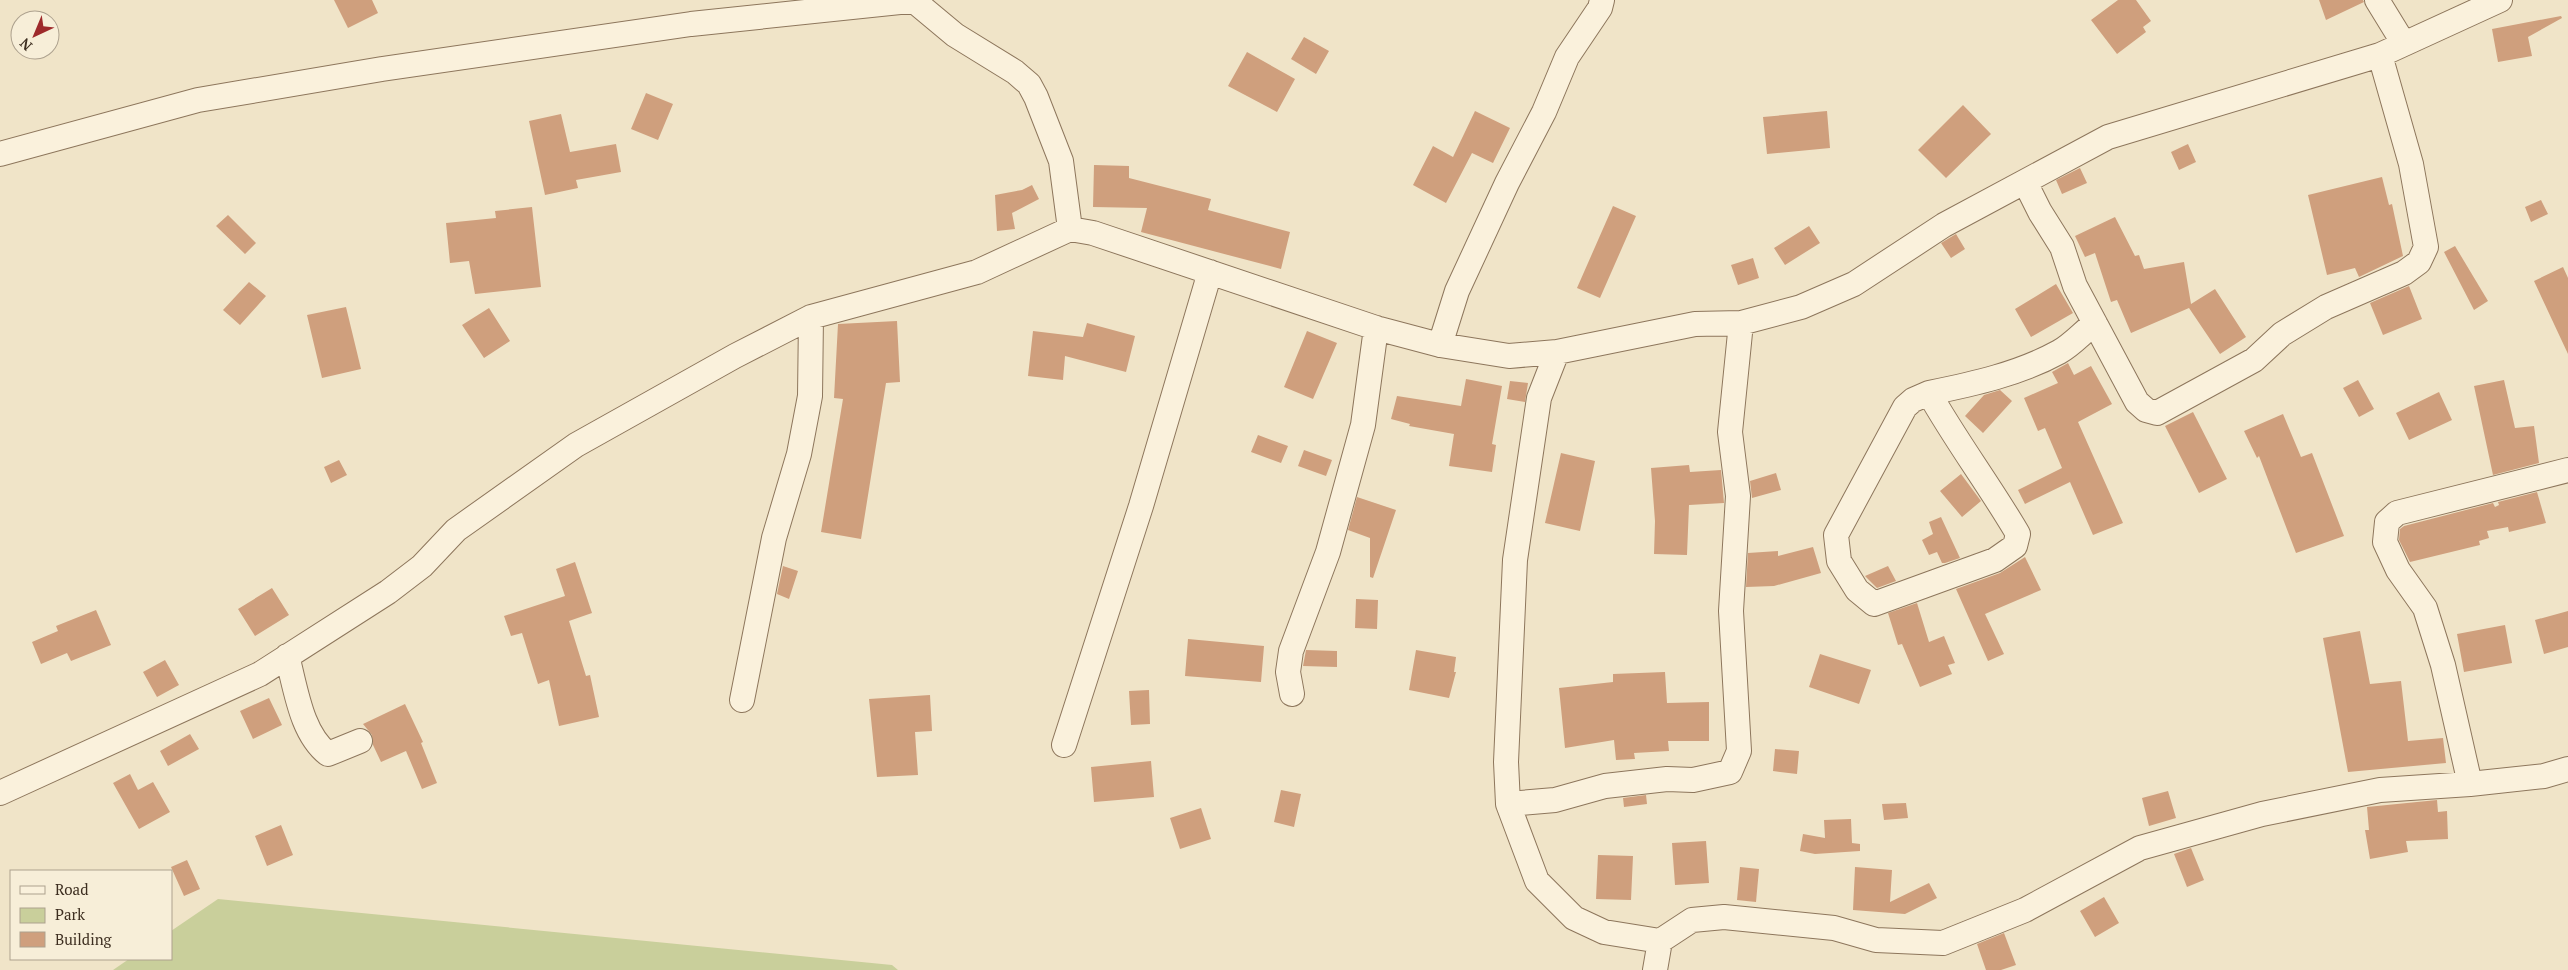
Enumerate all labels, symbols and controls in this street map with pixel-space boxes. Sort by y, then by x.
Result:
north arrow [10,10,60,60]
text: N [15,34,36,55]
legend [10,870,172,960]
text: Road [55,879,88,899]
text: Park [55,904,85,924]
text: Building [55,929,113,949]

